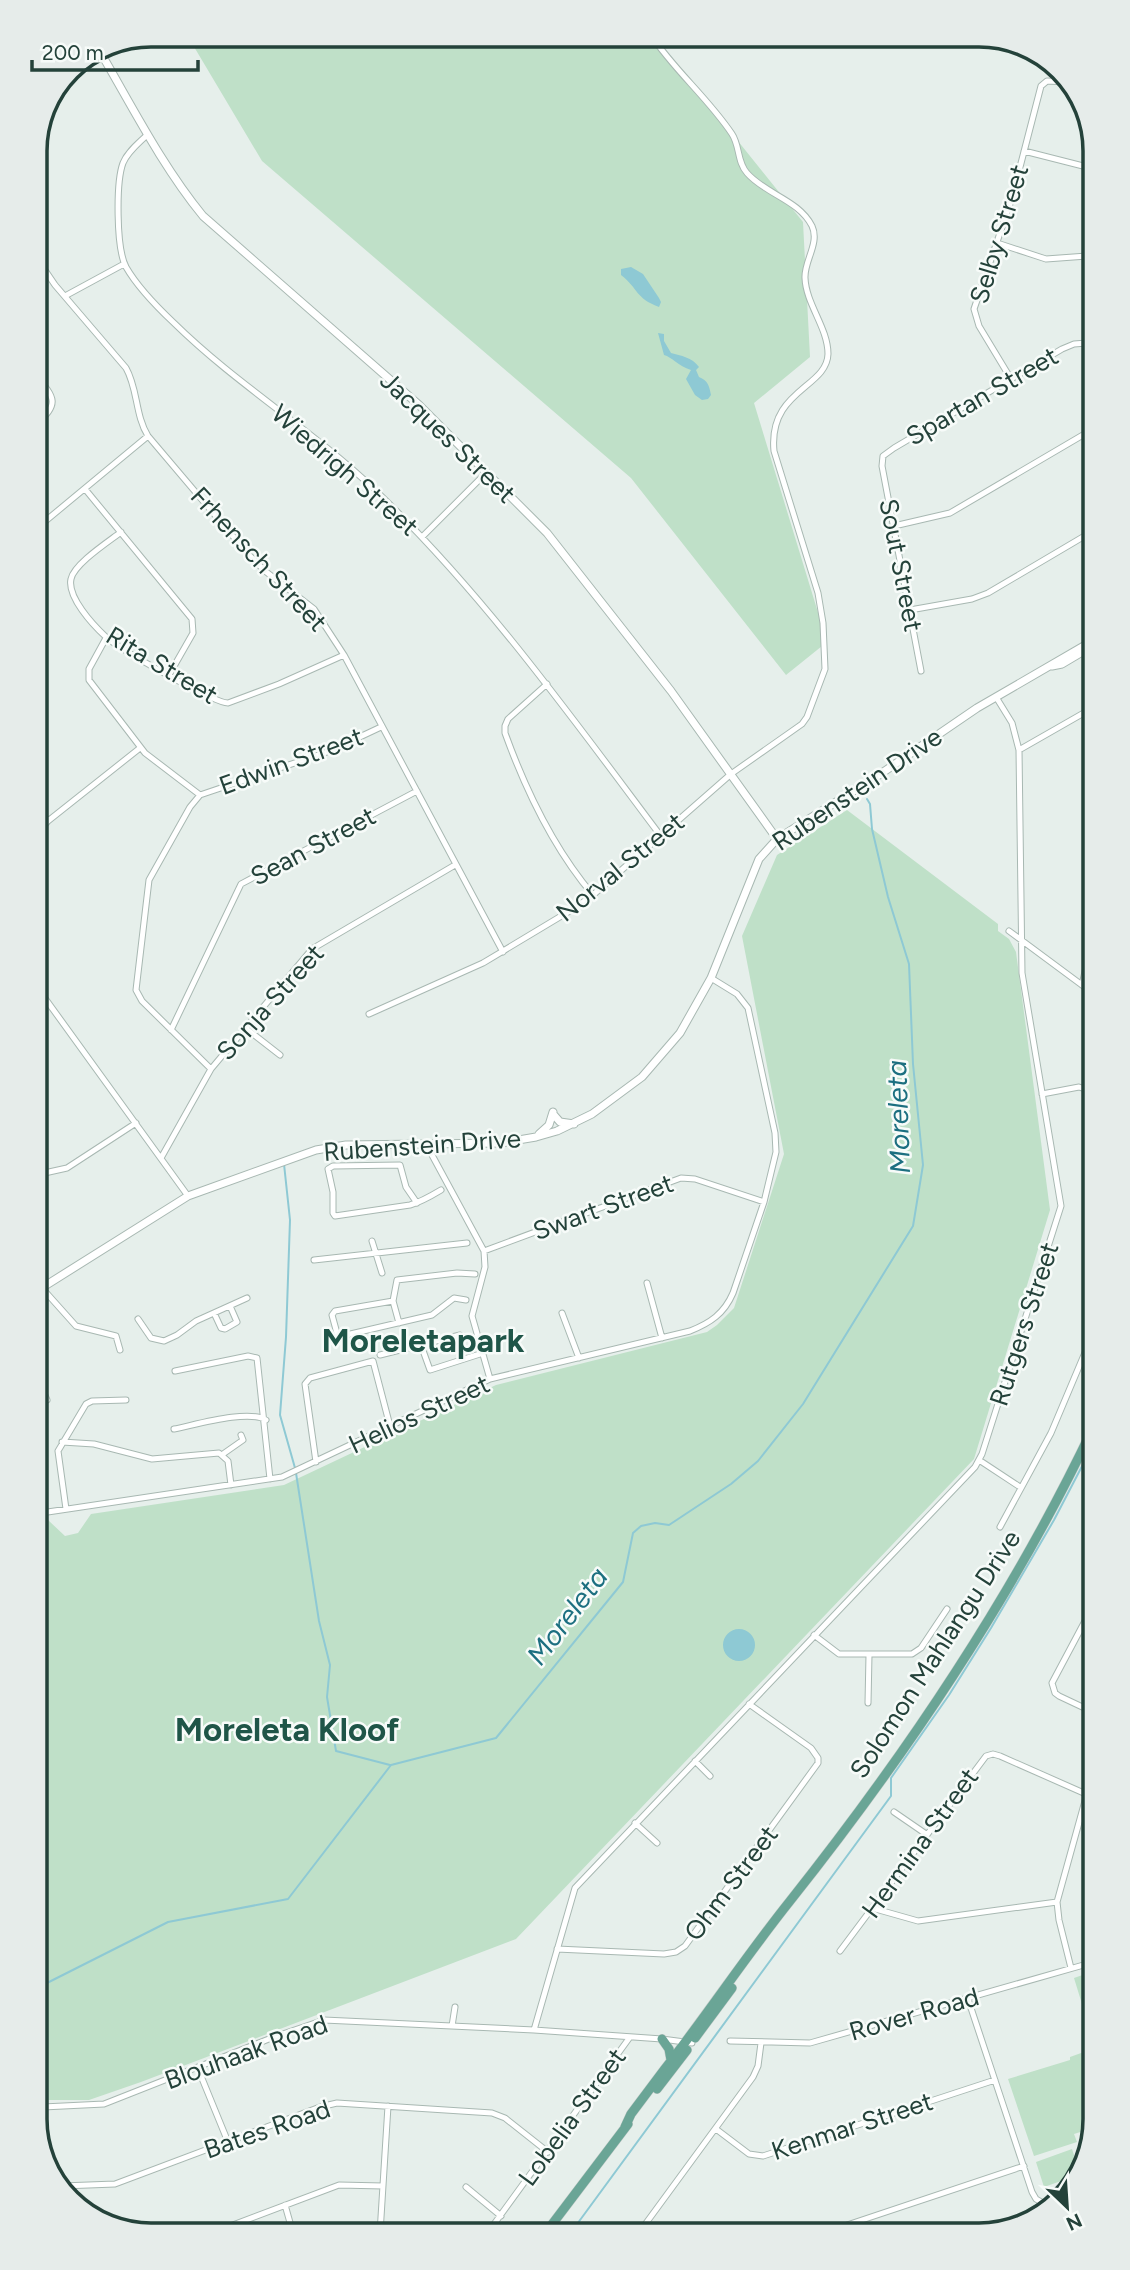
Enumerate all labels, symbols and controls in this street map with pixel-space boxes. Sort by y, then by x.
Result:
scale bar [32,28,198,72]
text: 200 m [42,40,104,65]
street label: Selby Street [963,160,1035,307]
street label: Spartan Street [900,340,1064,452]
street label: Jacques Street [374,364,522,510]
street label: Wiedrigh Street [265,397,425,543]
street label: Frhensch Street [184,480,334,638]
street label: Sout Street [872,496,930,634]
street label: Rita Street [100,619,224,711]
street label: Edwin Street [215,720,367,802]
street label: Rubenstein Drive [766,720,948,858]
street label: Sean Street [245,800,381,892]
street label: Norval Street [550,806,691,928]
street label: Sonja Street [210,937,331,1067]
water label: Moreleta [879,1060,917,1174]
street label: Rubenstein Drive [322,1122,522,1168]
street label: Swart Street [528,1167,678,1247]
street label: Rutgers Street [982,1238,1066,1410]
district label: Moreletapark [322,1321,525,1360]
street label: Helios Street [343,1367,495,1461]
street label: Solomon Mahlangu Drive [843,1524,1027,1784]
water label: Moreleta [519,1560,615,1672]
district label: Moreleta Kloof [175,1710,399,1749]
street label: Hermina Street [855,1762,985,1924]
street label: Ohm Street [677,1819,785,1947]
street label: Rover Road [845,1980,983,2048]
street label: Blouhaak Road [160,2008,332,2096]
street label: Lobelia Street [511,2042,633,2192]
street label: Kenmar Street [767,2085,937,2167]
street label: Bates Road [200,2092,334,2166]
north arrow [1032,2172,1102,2242]
text: N [1062,2208,1085,2235]

